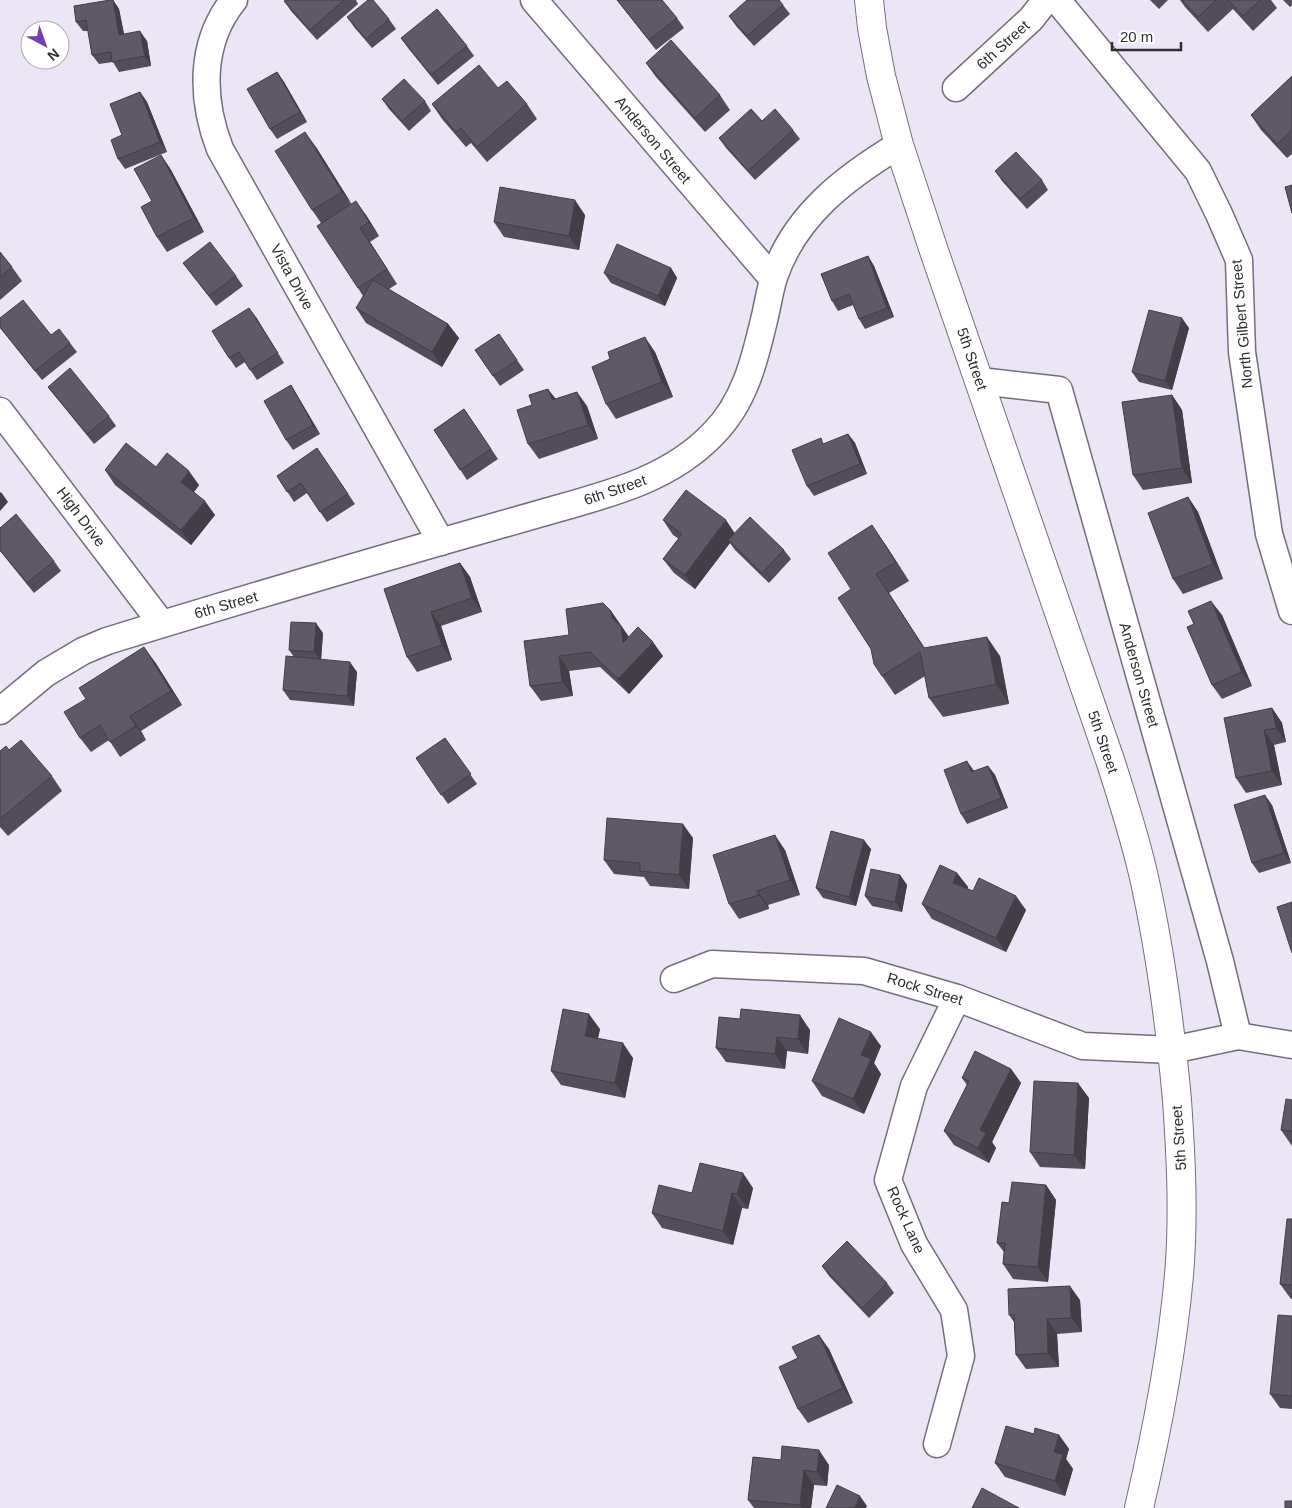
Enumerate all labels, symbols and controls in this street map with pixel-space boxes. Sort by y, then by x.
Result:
street label: 6th Street [973,16,1033,73]
north arrow [20,20,70,70]
scale bar [1112,20,1181,52]
text: 20 m [1120,28,1153,45]
text: N [44,45,63,64]
street label: Anderson Street [612,93,695,187]
street label: Vista Drive [267,241,317,312]
street label: North Gilbert Street [1227,258,1256,389]
street label: 5th Street [954,325,991,393]
street label: 6th Street [581,471,649,508]
street label: High Drive [54,484,109,550]
street label: 6th Street [192,587,260,622]
street label: Anderson Street [1116,620,1163,730]
street label: 5th Street [1085,708,1122,776]
street label: Rock Street [885,969,966,1008]
street label: 5th Street [1168,1104,1189,1171]
street label: Rock Lane [884,1184,929,1256]

